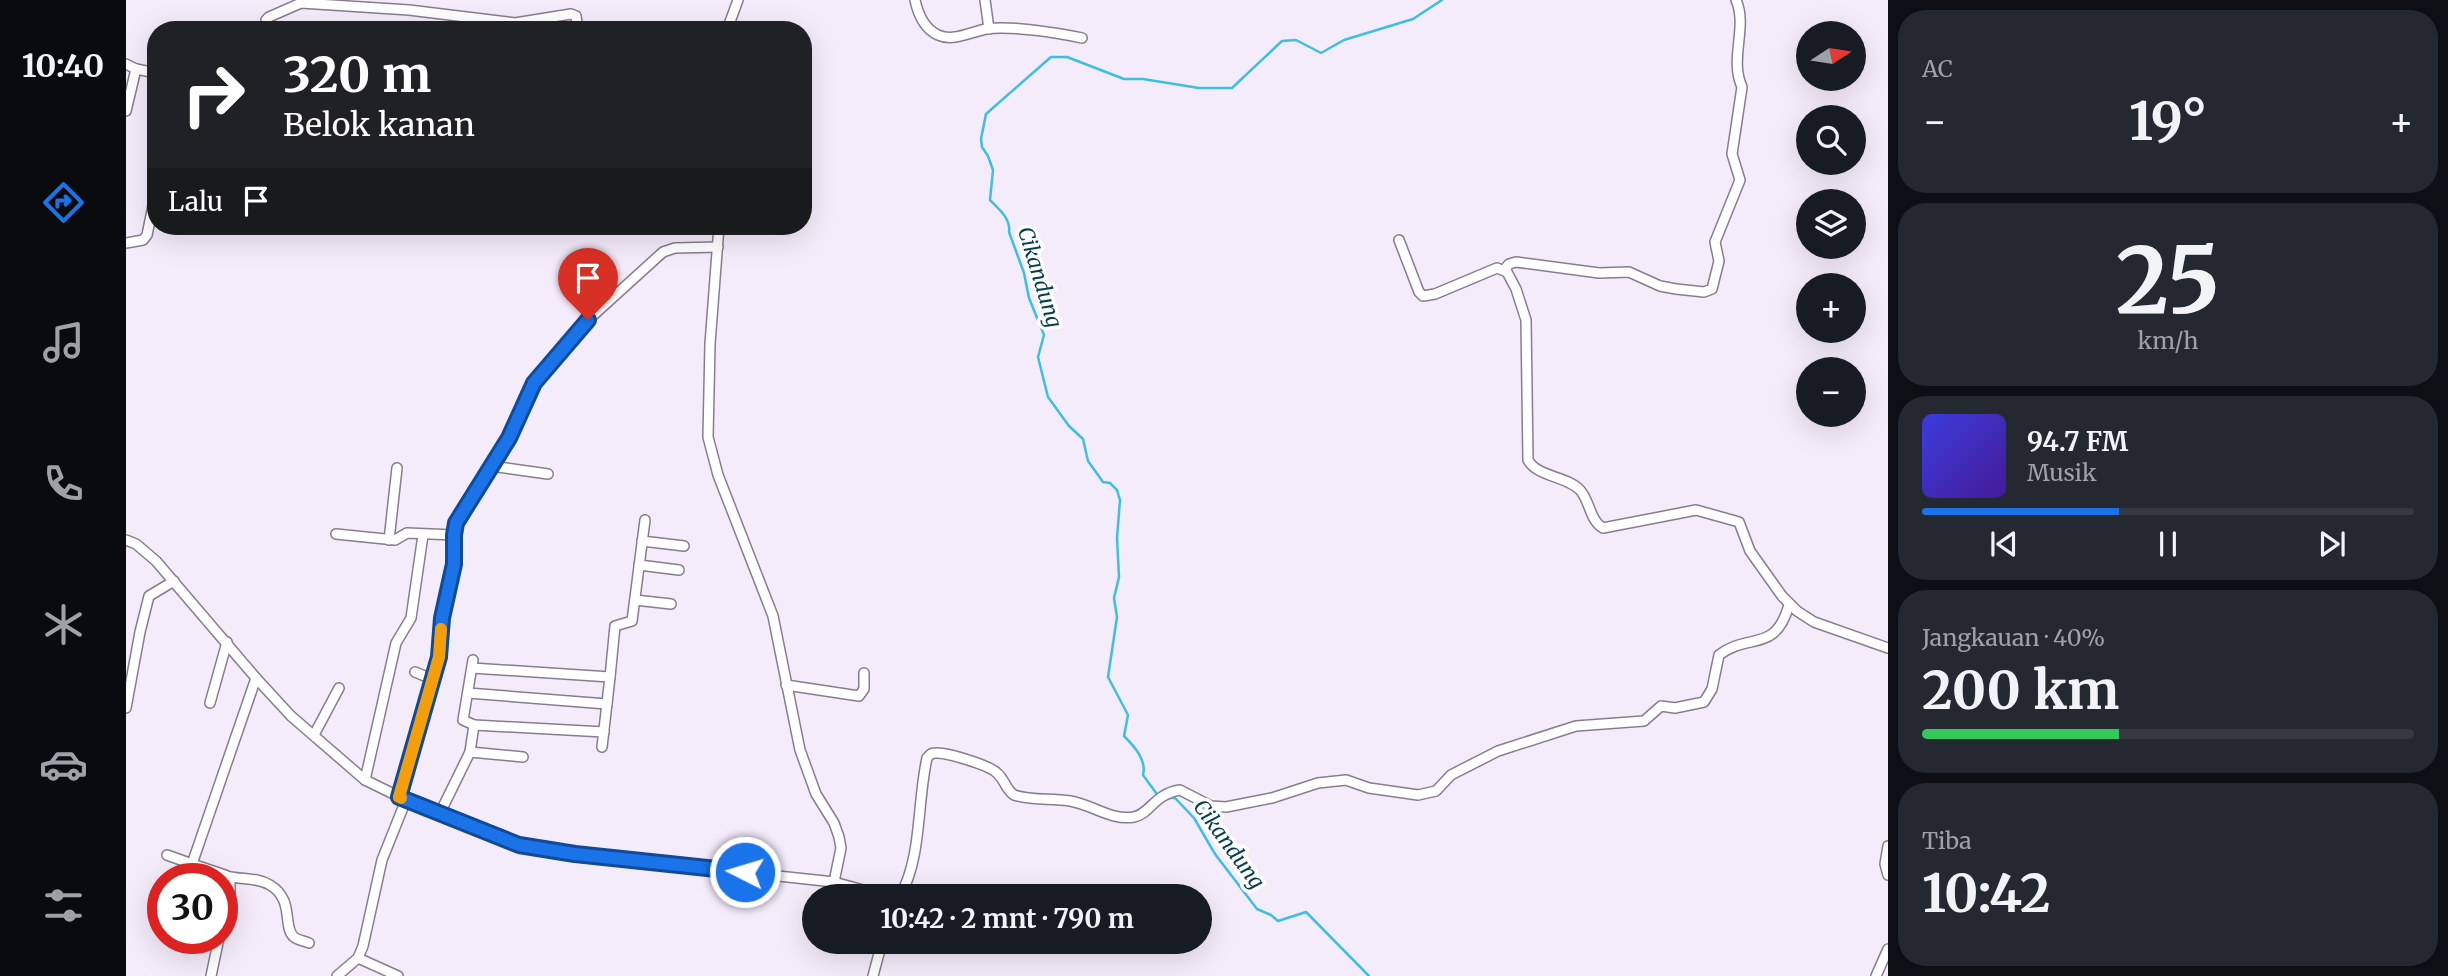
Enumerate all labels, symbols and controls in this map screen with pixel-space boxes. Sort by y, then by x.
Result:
north arrow [1796,21,1866,91]
map controls [1796,21,1866,427]
text: 320 m [283,44,431,105]
text: 10:40 [22,46,104,86]
icon: right [168,49,259,140]
text: AC [1922,54,1953,83]
text: 19° [2129,89,2207,154]
text: − [1922,98,1947,145]
text: + [2389,98,2414,145]
text: Belok kanan [283,105,475,145]
button: search [1796,105,1866,175]
icon: directions [39,178,88,227]
icon: arrive [237,182,275,220]
text: Lalu [168,185,223,218]
button: layers [1796,189,1866,259]
water label: Cikandung [1012,223,1068,331]
text: 25 [2116,223,2220,338]
pin [558,248,618,320]
icon: arrive [569,259,607,297]
button: + [1796,273,1866,343]
icon: music [39,318,88,367]
text: km/h [2138,326,2198,355]
button: − [1796,357,1866,427]
text: 94.7 FM [2027,425,2128,458]
text: Musik [2027,458,2097,487]
icon: phone [39,459,88,508]
icon: previous [1985,525,2023,563]
icon: pause [2149,525,2187,563]
icon: next [2313,525,2351,563]
icon: climate [39,600,88,649]
text: Jangkauan · 40% [1922,623,2105,652]
text: 200 km [1922,658,2119,723]
icon: car [39,740,88,789]
water label: Cikandung [1187,794,1271,894]
text: Tiba [1922,826,1972,855]
position arrow [708,835,782,909]
text: 10:42 [1922,861,2050,926]
speed limit sign: 30 [147,863,238,954]
icon: filters [39,881,88,930]
text: 10:42 · 2 mnt · 790 m [880,902,1134,935]

